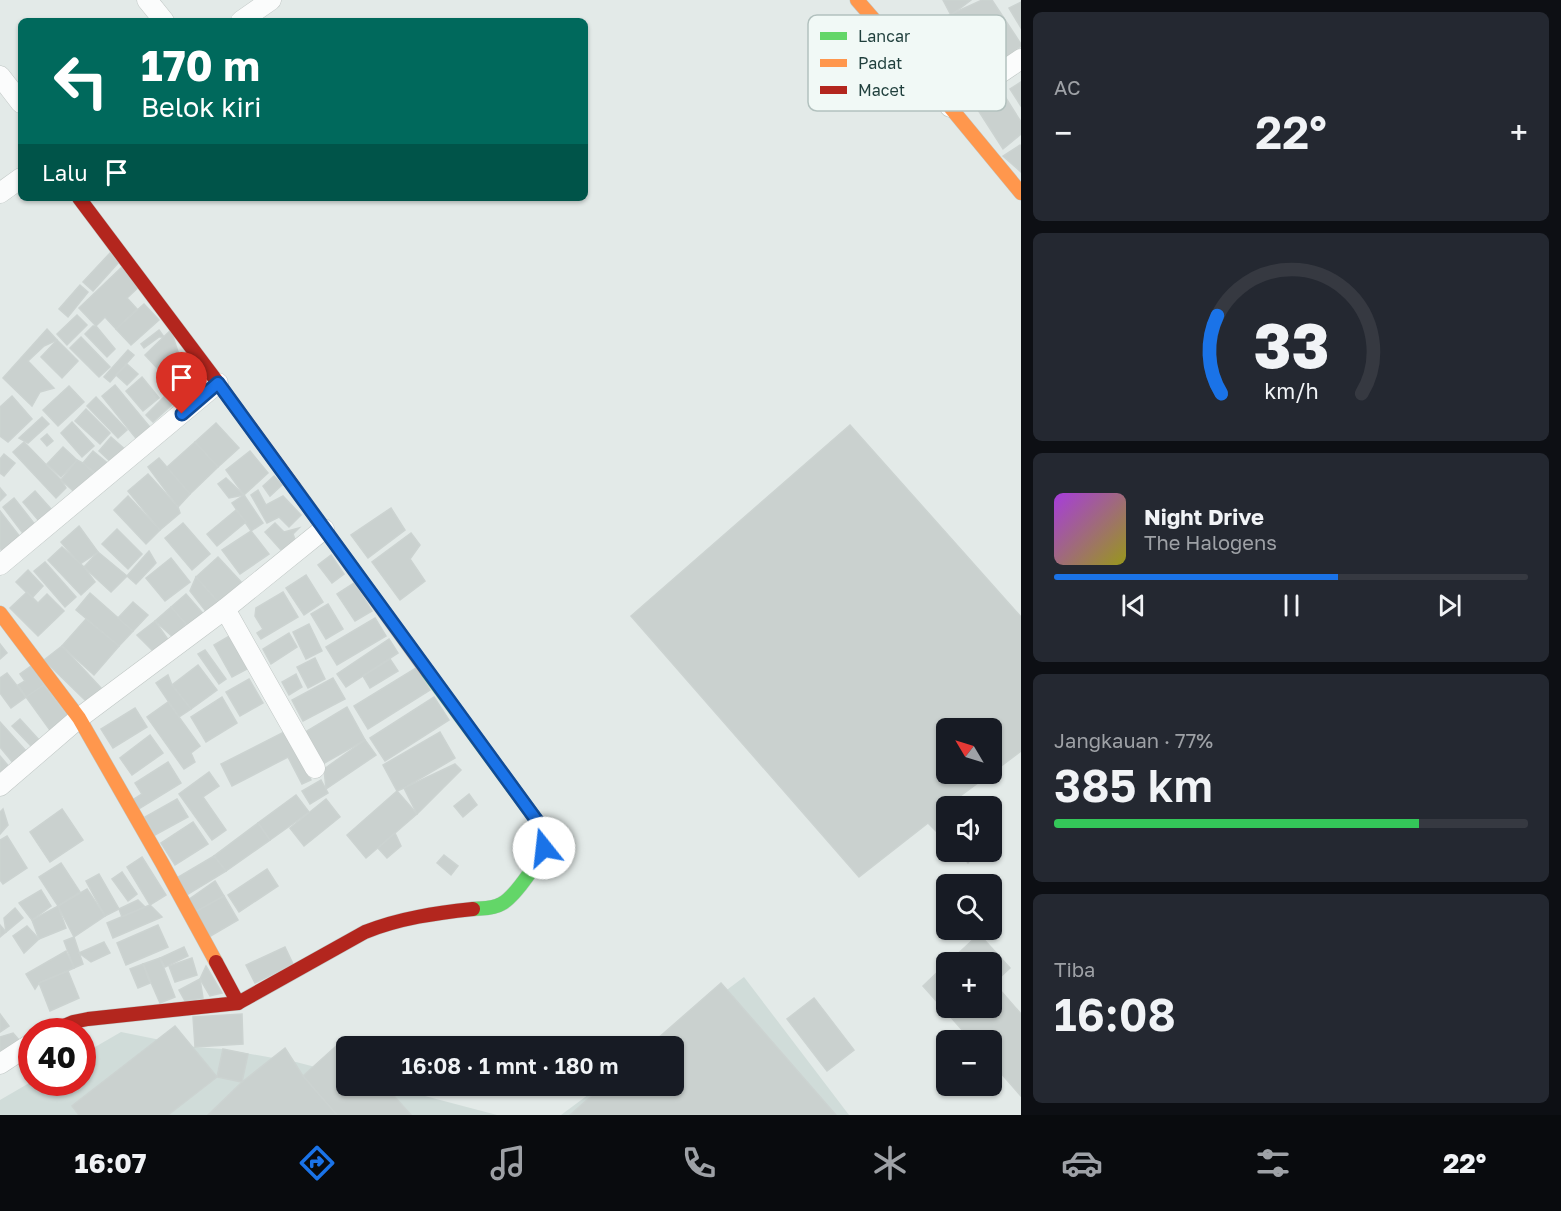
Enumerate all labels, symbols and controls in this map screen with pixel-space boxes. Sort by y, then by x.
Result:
legend [808,15,1006,111]
text: Lancar [858,26,910,46]
text: 170 m [141,40,260,90]
icon: left [42,42,120,120]
text: Padat [858,53,902,73]
text: AC [1054,75,1081,99]
text: Macet [858,80,905,100]
text: Belok kiri [141,91,262,123]
text: 22° [1255,105,1327,159]
text: − [1054,113,1072,152]
text: + [1510,113,1528,152]
icon: arrive [100,156,133,189]
text: Lalu [42,159,88,186]
text: 33 [1253,307,1329,382]
pin [156,352,207,414]
icon: arrive [165,361,198,394]
text: km/h [1264,378,1318,404]
text: Night Drive [1144,503,1264,530]
text: The Halogens [1144,530,1277,554]
icon: previous [1117,589,1150,622]
icon: pause [1275,589,1308,622]
icon: next [1433,589,1466,622]
north arrow [936,718,1002,784]
map controls [936,718,1002,1096]
text: Jangkauan · 77% [1054,728,1213,752]
text: 385 km [1054,758,1213,812]
button: sound [936,796,1002,862]
position arrow [512,816,576,880]
button: search [936,874,1002,940]
button: + [936,952,1002,1018]
text: Tiba [1054,957,1095,981]
text: 16:08 [1054,987,1176,1041]
speed limit sign: 40 [18,1018,96,1096]
button: − [936,1030,1002,1096]
text: 16:08 · 1 mnt · 180 m [402,1052,618,1079]
icon: directions [296,1142,338,1184]
icon: music [487,1142,529,1184]
icon: phone [678,1142,720,1184]
icon: climate [869,1142,911,1184]
icon: car [1061,1142,1103,1184]
icon: filters [1252,1142,1294,1184]
text: 16:07 [75,1147,147,1179]
text: 22° [1443,1147,1486,1179]

